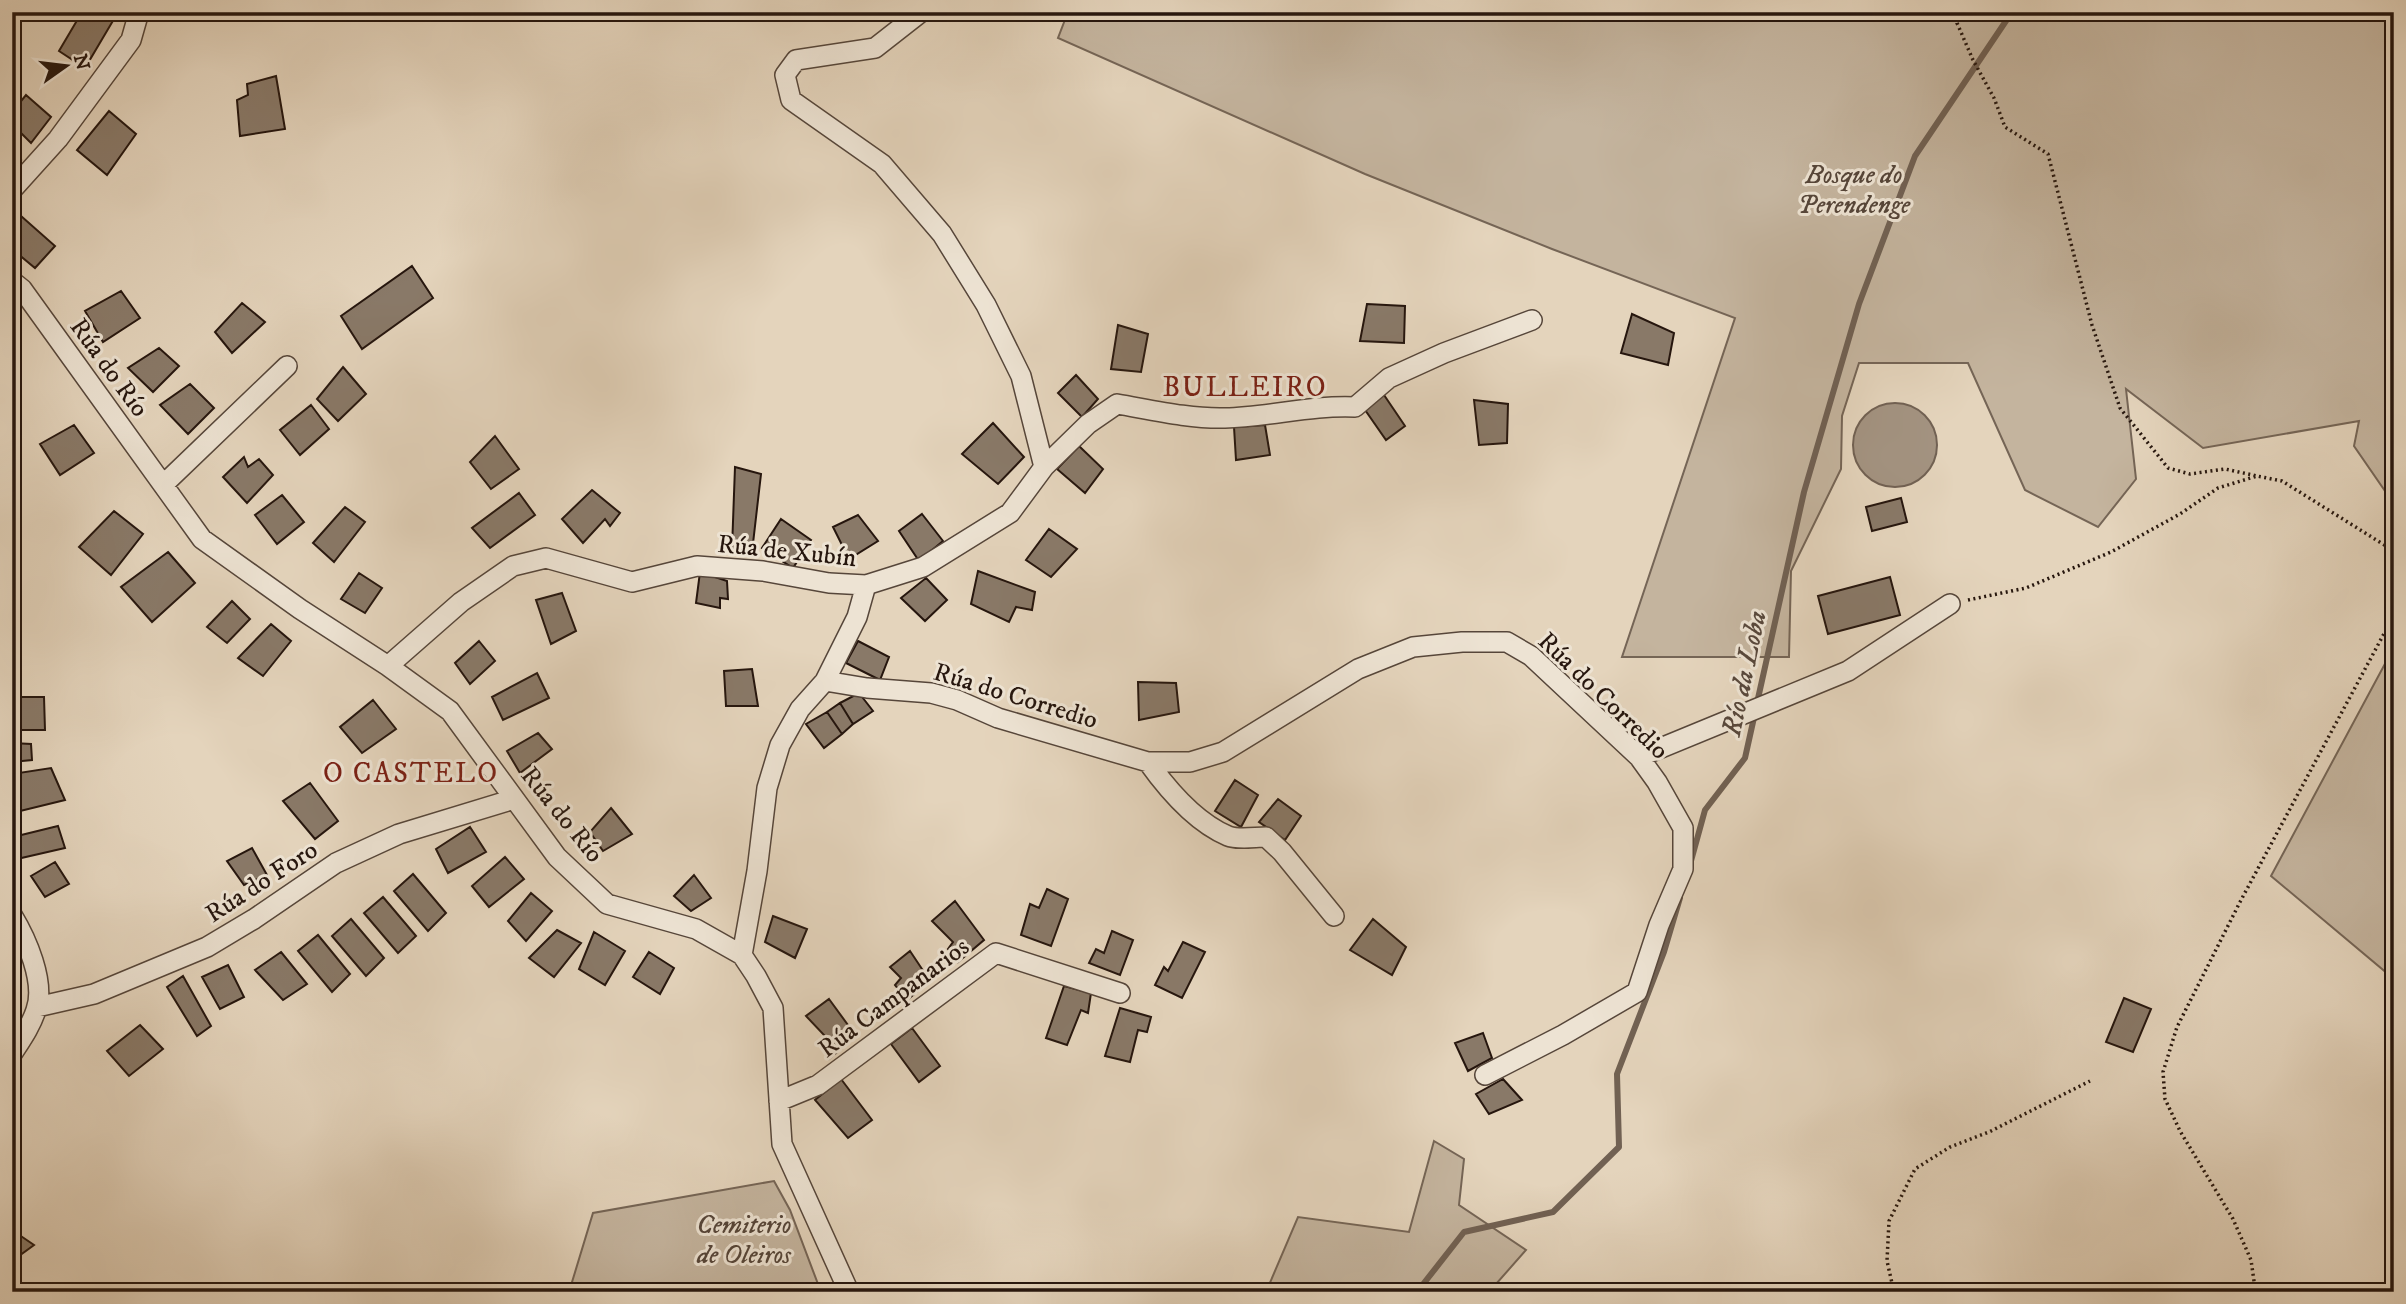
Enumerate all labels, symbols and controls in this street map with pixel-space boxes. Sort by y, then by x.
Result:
north arrow [32,32,102,102]
text: N [68,52,94,73]
park label: Bosque do Perendenge [1798,159,1911,222]
street label: Rúa do Río [62,312,156,424]
district label: BULLEIRO [1162,370,1328,405]
street label: Rúa de Xubín [716,528,858,575]
water label: Río da Loba [1714,607,1775,740]
street label: Rúa do Corredio [1530,625,1676,767]
street label: Rúa do Corredio [929,656,1102,737]
district label: O CASTELO [323,756,499,791]
street label: Rúa do Río [513,760,611,870]
street label: Rúa do Foro [199,834,324,931]
street label: Rúa Campanarios [812,931,976,1066]
park label: Cemiterio de Oleiros [696,1209,792,1272]

